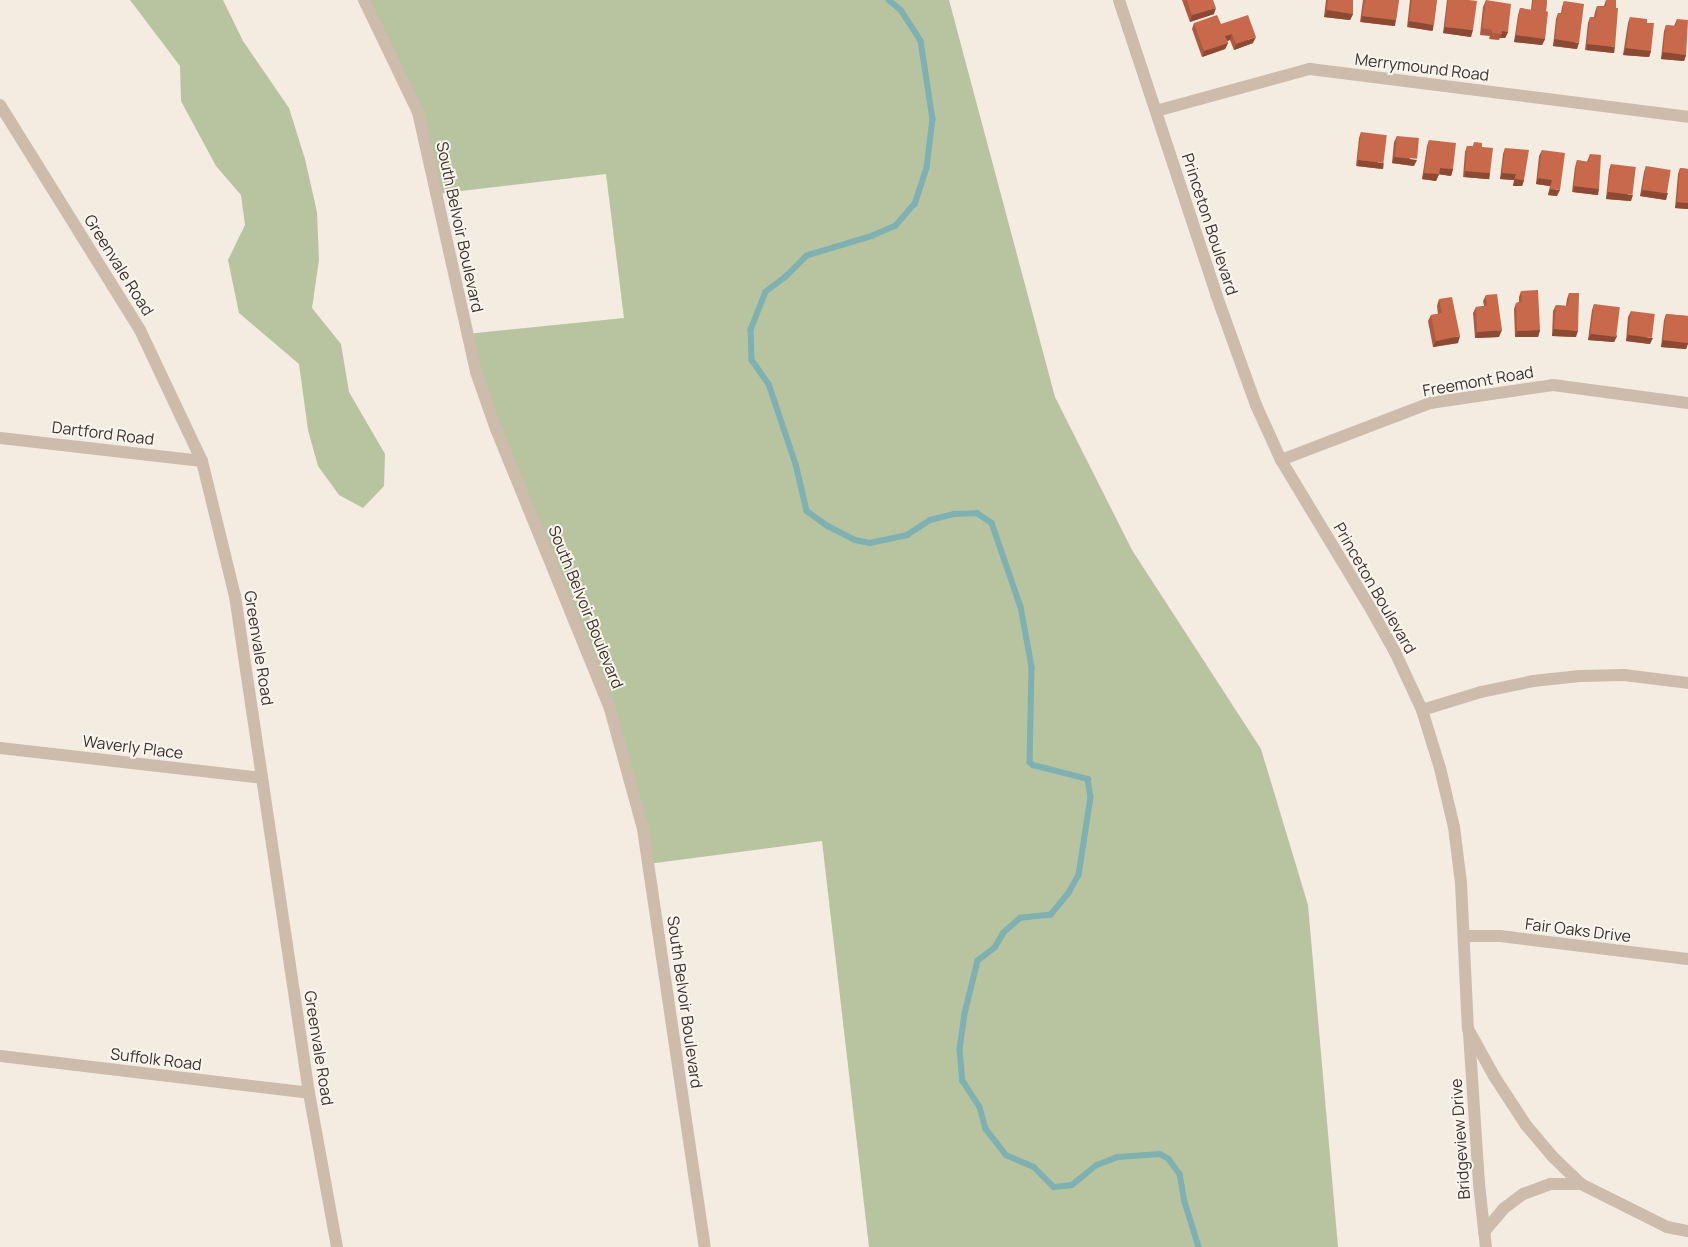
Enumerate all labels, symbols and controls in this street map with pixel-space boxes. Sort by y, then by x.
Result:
street label: Merrymound Road [1354,49,1490,85]
street label: South Belvoir Boulevard [433,140,487,314]
street label: Princeton Boulevard [1178,151,1242,297]
street label: Greenvale Road [80,211,158,319]
street label: Freemont Road [1421,362,1535,400]
street label: Dartford Road [51,417,155,449]
street label: Princeton Boulevard [1330,519,1420,657]
street label: South Belvoir Boulevard [545,523,627,691]
street label: Greenvale Road [240,589,278,707]
street label: Waverly Place [82,731,184,763]
street label: Fair Oaks Drive [1524,914,1632,946]
street label: South Belvoir Boulevard [663,915,707,1089]
street label: Greenvale Road [300,989,338,1107]
street label: Suffolk Road [109,1044,203,1074]
street label: Bridgeview Drive [1446,1078,1474,1200]

